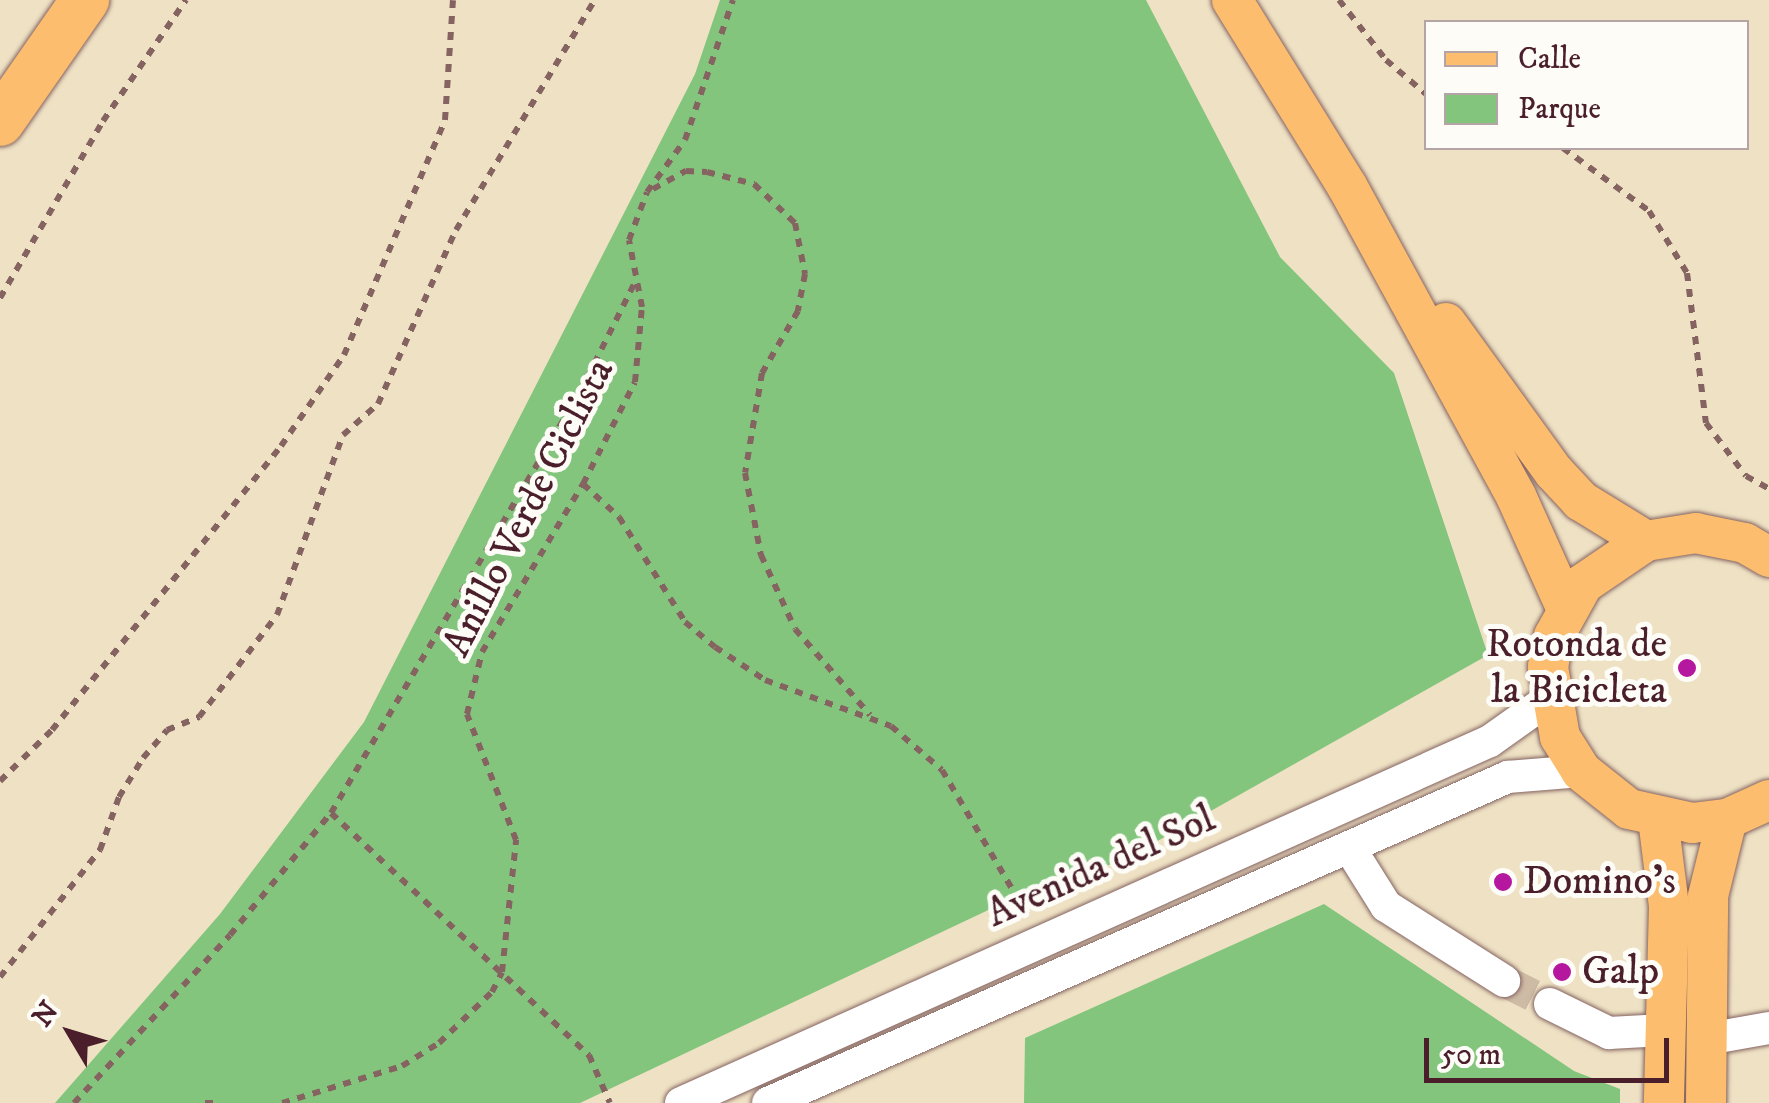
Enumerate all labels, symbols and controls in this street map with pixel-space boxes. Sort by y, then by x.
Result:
legend [1424,20,1749,150]
text: Calle [1518,41,1581,78]
text: Parque [1518,91,1601,128]
street label: Anillo Verde Ciclista [433,351,625,665]
place label: Rotonda de la Bicicleta [1486,621,1667,715]
marker: Rotonda de la Bicicleta [1676,657,1698,679]
street label: Avenida del Sol [979,795,1223,939]
place label: Domino's [1523,858,1676,906]
marker: Domino's [1492,871,1514,893]
place label: Galp [1582,948,1659,996]
marker: Galp [1551,961,1573,983]
north arrow [20,983,120,1083]
text: N [25,994,67,1034]
scale bar [1429,1018,1674,1080]
text: 50 m [1441,1037,1501,1074]

